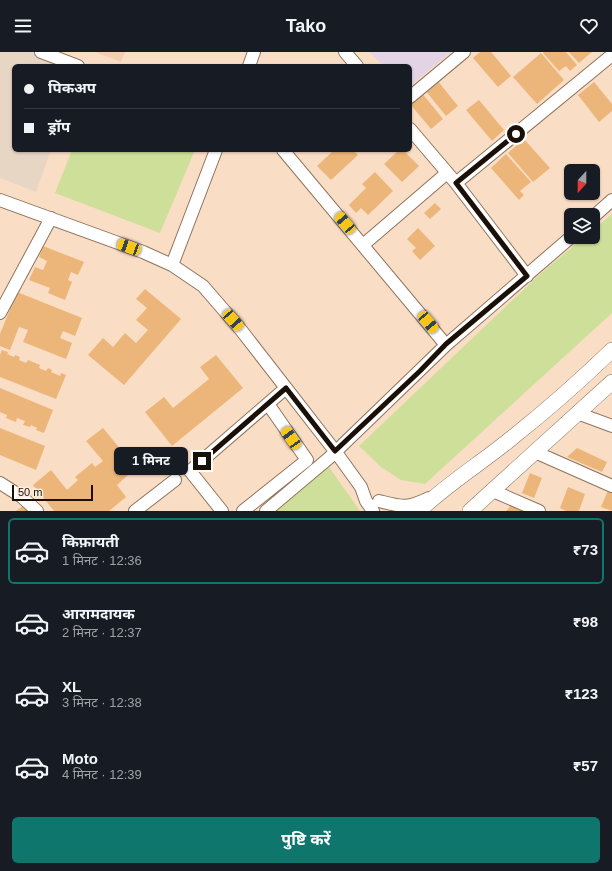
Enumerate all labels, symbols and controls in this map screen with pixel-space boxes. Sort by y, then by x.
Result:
icon: menu [12,15,34,37]
icon: heart [578,15,600,37]
text: Tako [286,16,326,36]
text: पिकअप [48,79,96,96]
text: ड्रॉप [48,118,70,135]
route start [507,125,525,143]
north arrow [564,164,600,200]
map controls [564,164,600,244]
button: layers [564,208,600,244]
car [333,210,357,236]
car [116,237,142,257]
car [221,307,245,333]
car [416,309,440,335]
car [279,425,303,451]
callout: 1 मिनट [114,447,188,475]
route end [193,452,211,470]
text: 1 मिनट [132,453,170,468]
scale bar [12,483,93,502]
text: 50 m [18,486,42,498]
icon: car [14,533,50,569]
text: किफ़ायती [62,533,119,550]
text: ₹73 [573,541,598,558]
text: 1 मिनट · 12:36 [62,553,142,568]
icon: car [14,605,50,641]
text: आरामदायक [62,605,135,622]
text: ₹98 [573,613,598,630]
text: 2 मिनट · 12:37 [62,625,142,640]
icon: car [14,677,50,713]
text: XL [62,678,81,695]
text: ₹123 [564,685,598,702]
text: 3 मिनट · 12:38 [62,695,142,710]
icon: car [14,749,50,785]
text: Moto [62,750,98,767]
text: ₹57 [573,757,598,774]
text: 4 मिनट · 12:39 [62,767,142,782]
button: पुष्टि करें [12,817,600,863]

